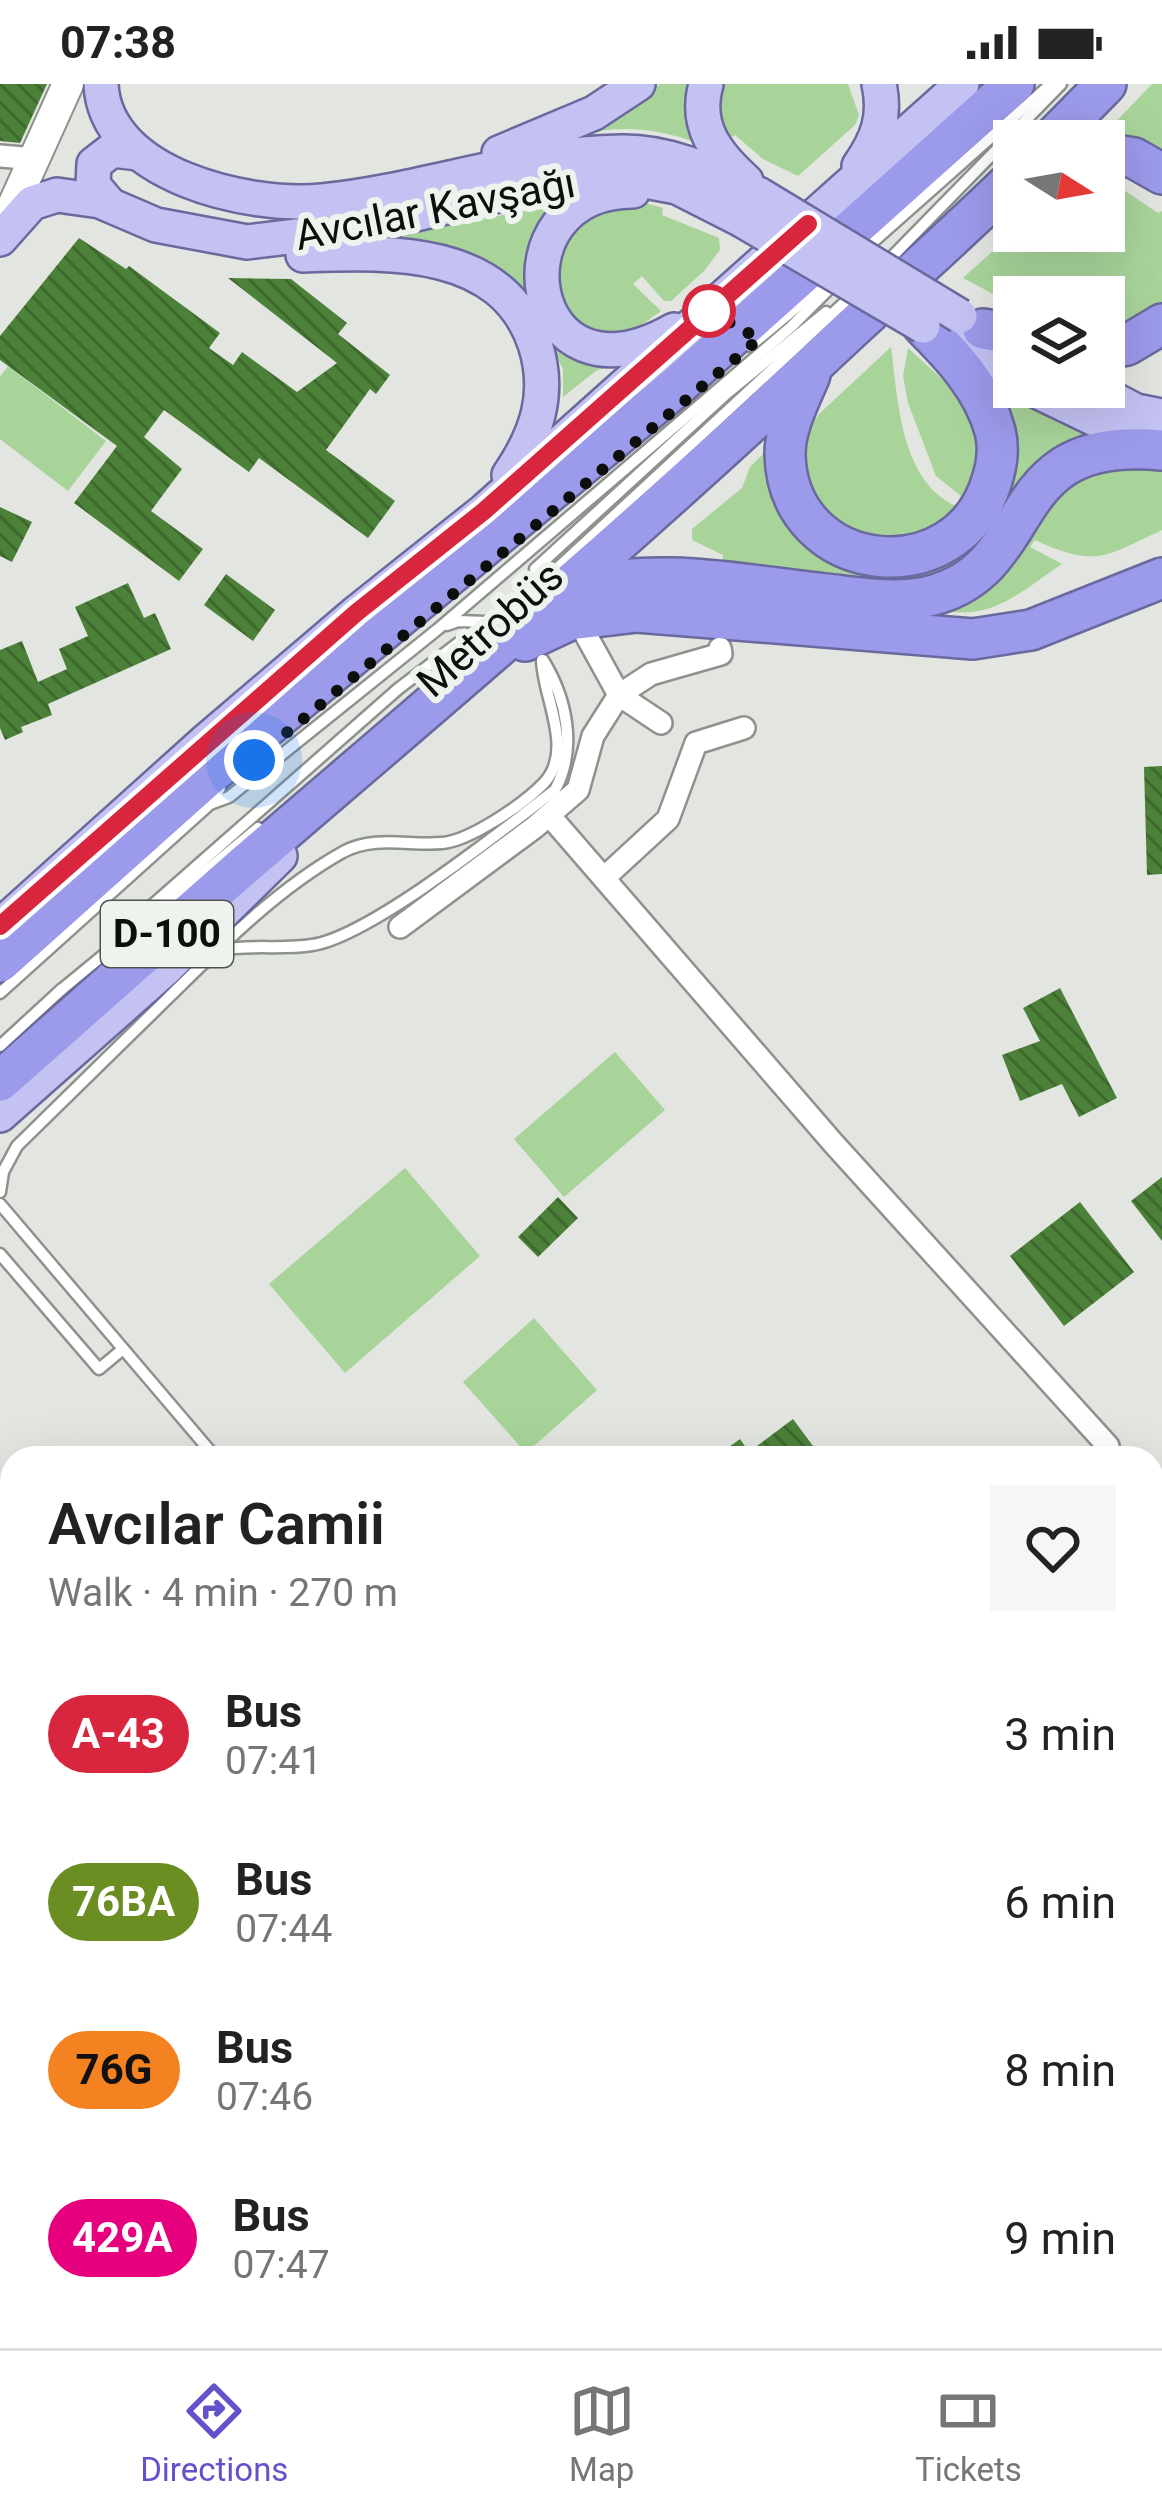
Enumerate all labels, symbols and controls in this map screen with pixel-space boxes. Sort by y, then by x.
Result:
text: 07:38 [60,16,176,69]
north arrow [993,120,1125,252]
map controls [993,120,1125,408]
street label: Avcılar Kavşağı [291,158,579,260]
button: layers [993,276,1125,408]
unlabelled marker [684,286,734,336]
street label: Metrobüs [407,551,573,707]
your location [224,730,284,790]
road number: D-100 [101,901,233,967]
button: heart [990,1485,1116,1611]
text: Avcılar Camii [48,1491,385,1558]
text: Walk · 4 min · 270 m [48,1570,398,1616]
text: Bus [225,1685,302,1738]
text: 3 min [1004,1708,1116,1761]
text: A-43 [72,1709,165,1758]
text: 07:41 [225,1738,322,1784]
text: Bus [235,1853,312,1906]
text: 6 min [1004,1876,1116,1929]
text: 76BA [72,1877,175,1926]
text: 07:44 [235,1906,332,1952]
text: Bus [216,2021,293,2074]
text: 8 min [1004,2044,1116,2097]
text: 76G [76,2045,152,2094]
text: 07:46 [216,2074,313,2120]
text: Bus [233,2189,310,2242]
text: 9 min [1004,2212,1116,2265]
text: 429A [72,2213,173,2262]
text: 07:47 [233,2242,330,2288]
tab: Directions [140,2378,288,2489]
tab: Map [569,2378,635,2489]
tab: Tickets [915,2378,1022,2489]

